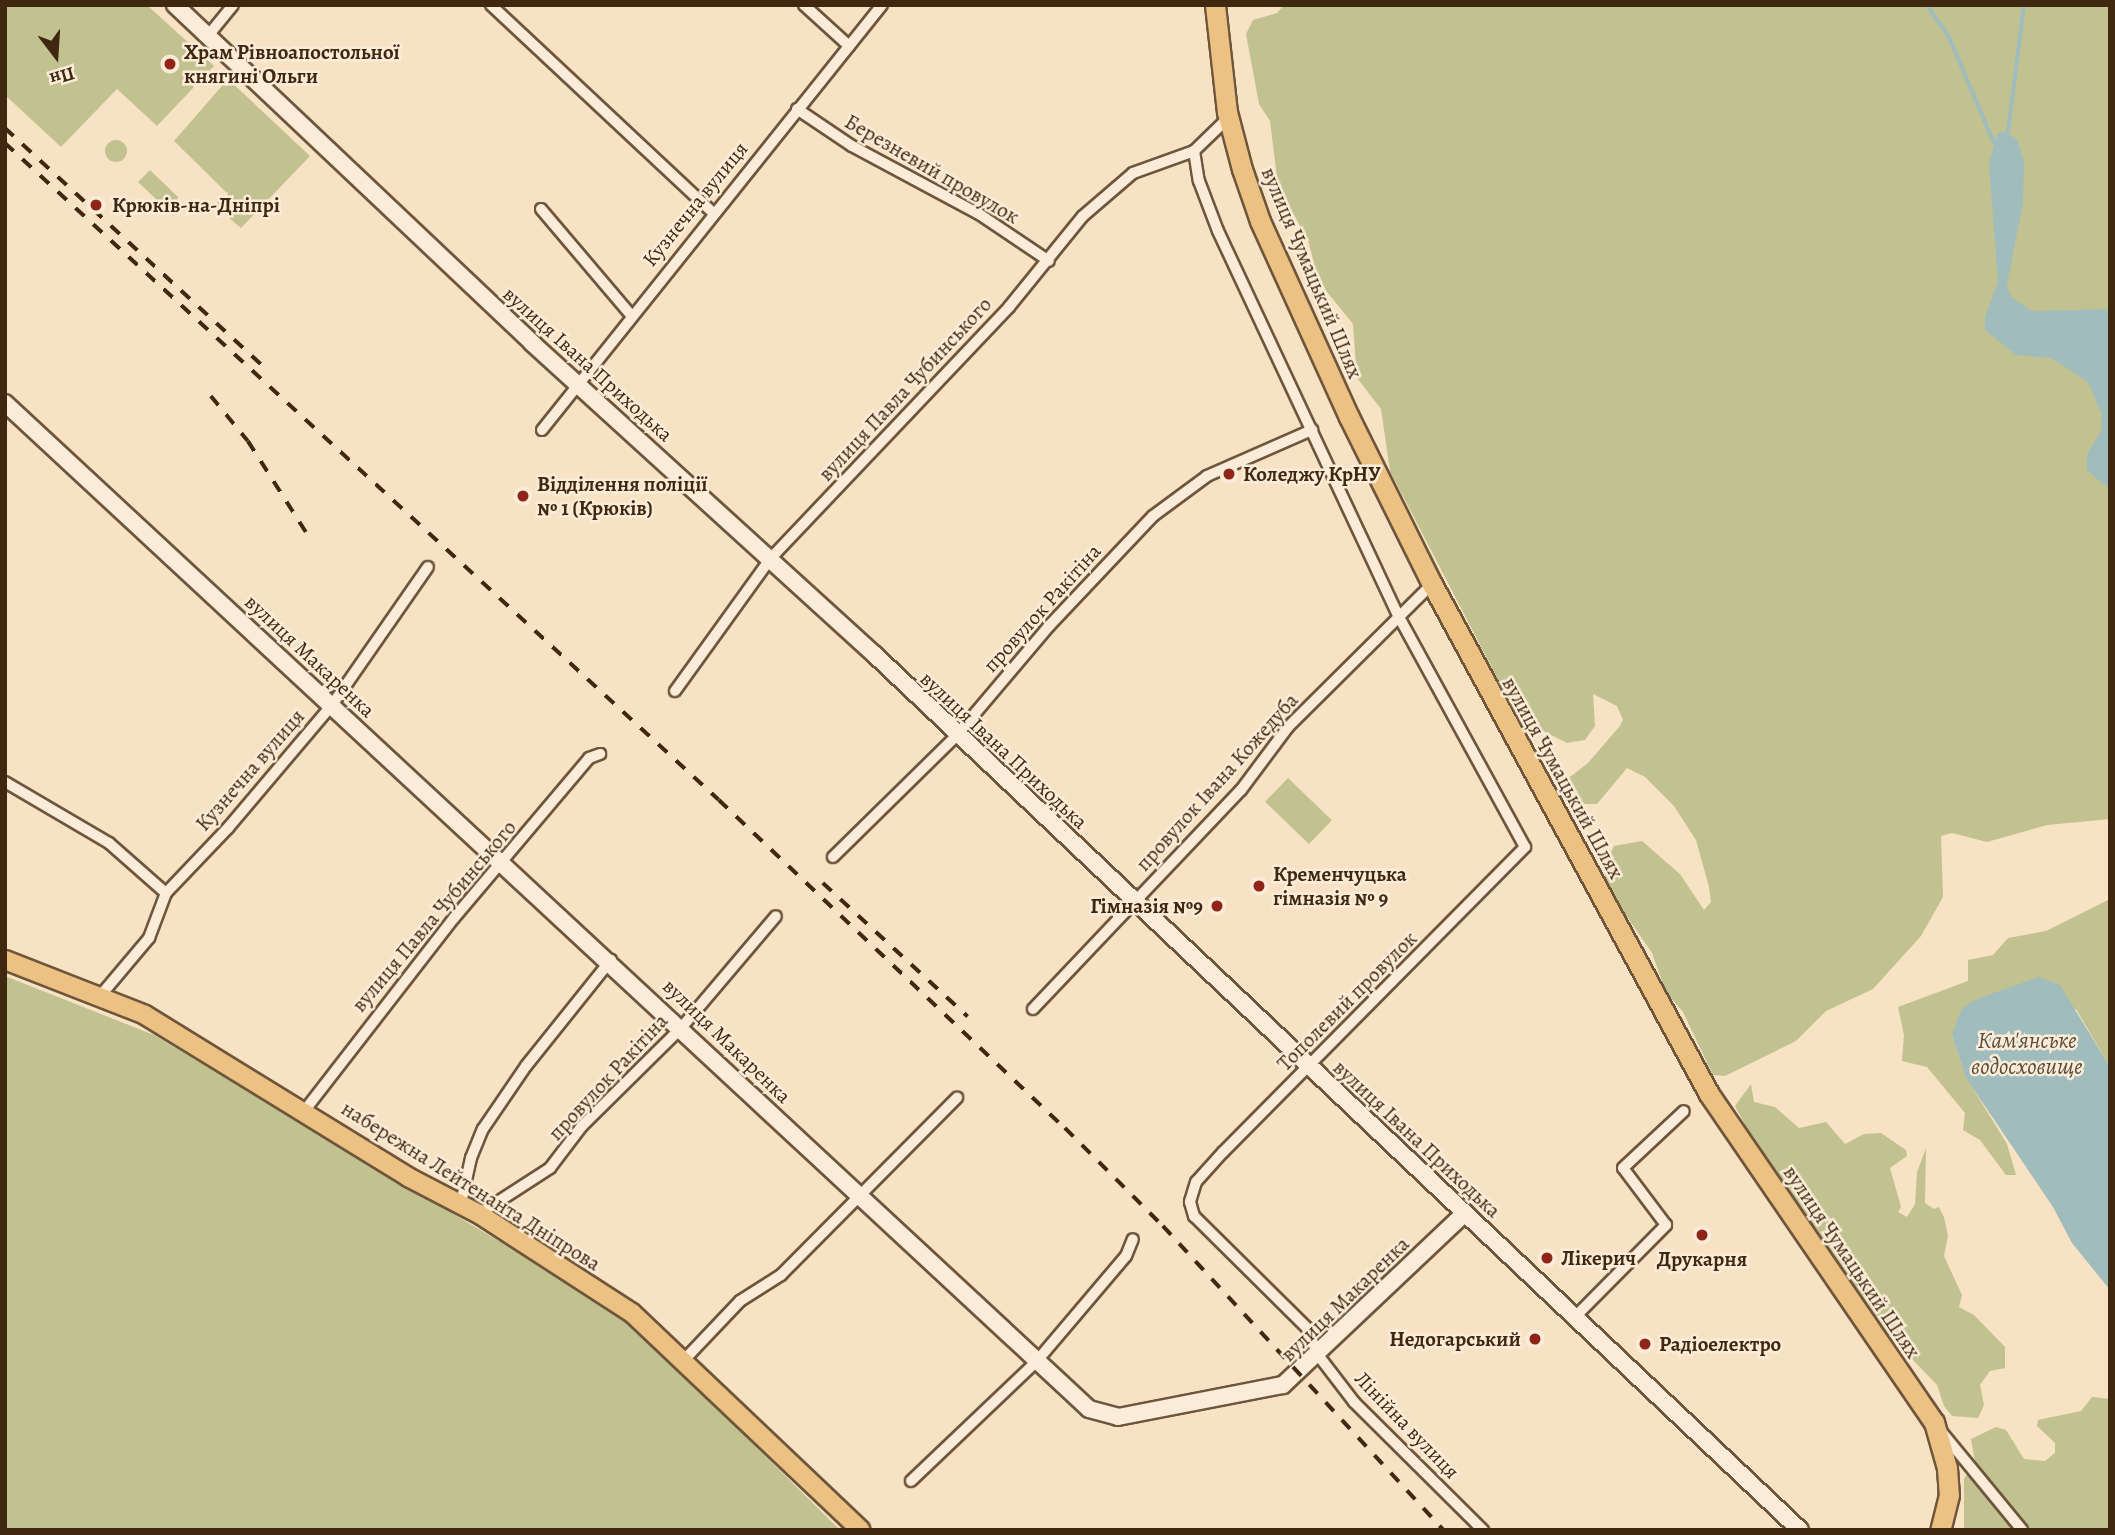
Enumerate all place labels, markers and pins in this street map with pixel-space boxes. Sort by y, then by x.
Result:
place label: Храм Рівноапостольної княгині Ольги [184,39,400,89]
marker: Храм Рівноапостольної княгині Ольги [162,56,178,72]
place label: Крюків-на-Дніпрі [112,192,280,218]
marker: Крюків-на-Дніпрі [86,195,106,215]
place label: Коледжу КрНУ [1243,461,1381,487]
marker: Коледжу КрНУ [1221,466,1237,482]
place label: Відділення поліції № 1 (Крюків) [537,471,707,521]
marker: Відділення поліції № 1 (Крюків) [515,488,531,504]
place label: Кременчуцька гімназія № 9 [1273,861,1407,911]
marker: Кременчуцька гімназія № 9 [1251,878,1267,894]
place label: Гімназія №9 [1090,893,1203,919]
marker: Гімназія №9 [1209,898,1225,914]
marker: Друкарня [1694,1227,1710,1243]
place label: Лікерич [1561,1245,1636,1271]
place label: Друкарня [1657,1246,1747,1272]
marker: Лікерич [1539,1250,1555,1266]
place label: Недогарський [1389,1326,1521,1352]
marker: Недогарський [1527,1331,1543,1347]
place label: Радіоелектро [1659,1331,1781,1357]
marker: Радіоелектро [1637,1336,1653,1352]

